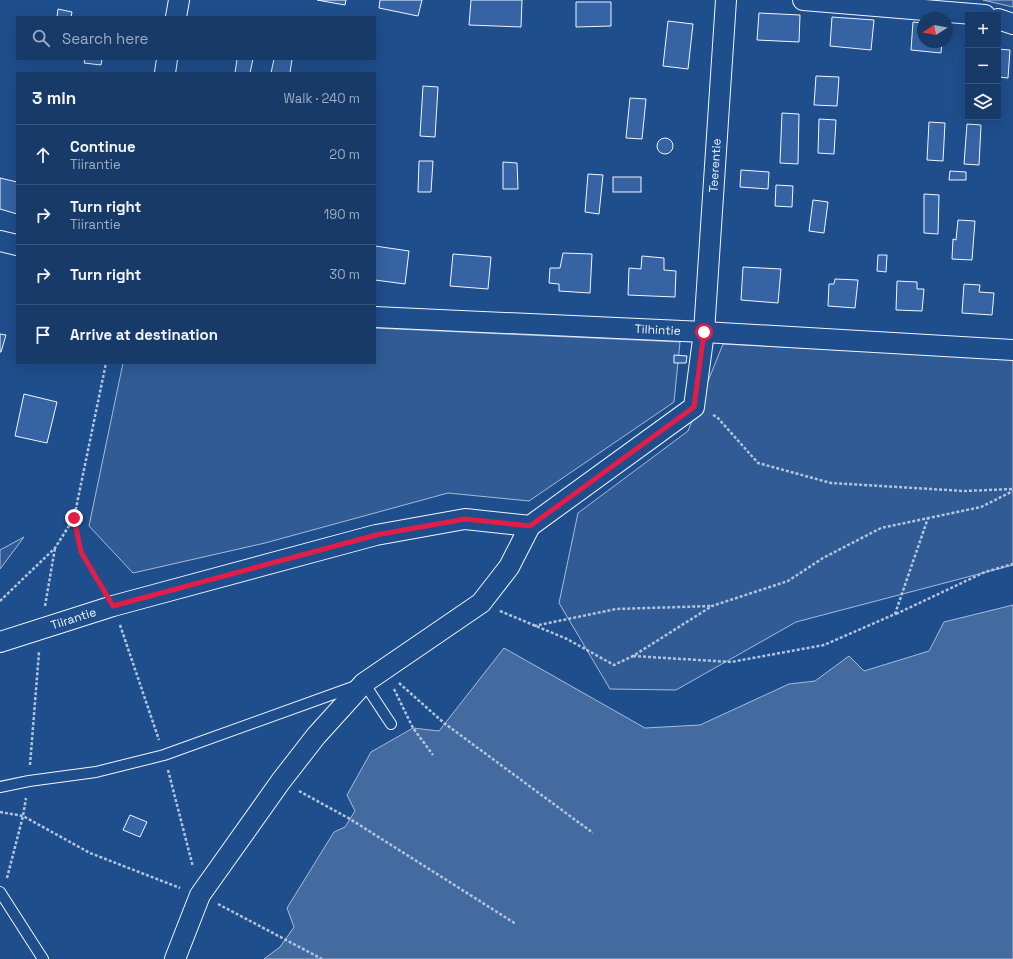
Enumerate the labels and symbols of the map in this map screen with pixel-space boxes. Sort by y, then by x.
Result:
north arrow [917,12,953,48]
street label: Teerentie [705,138,725,193]
street label: Tilhintie [634,321,681,339]
route start [695,323,713,341]
route end [65,509,83,527]
street label: Tiirantie [49,604,98,633]

